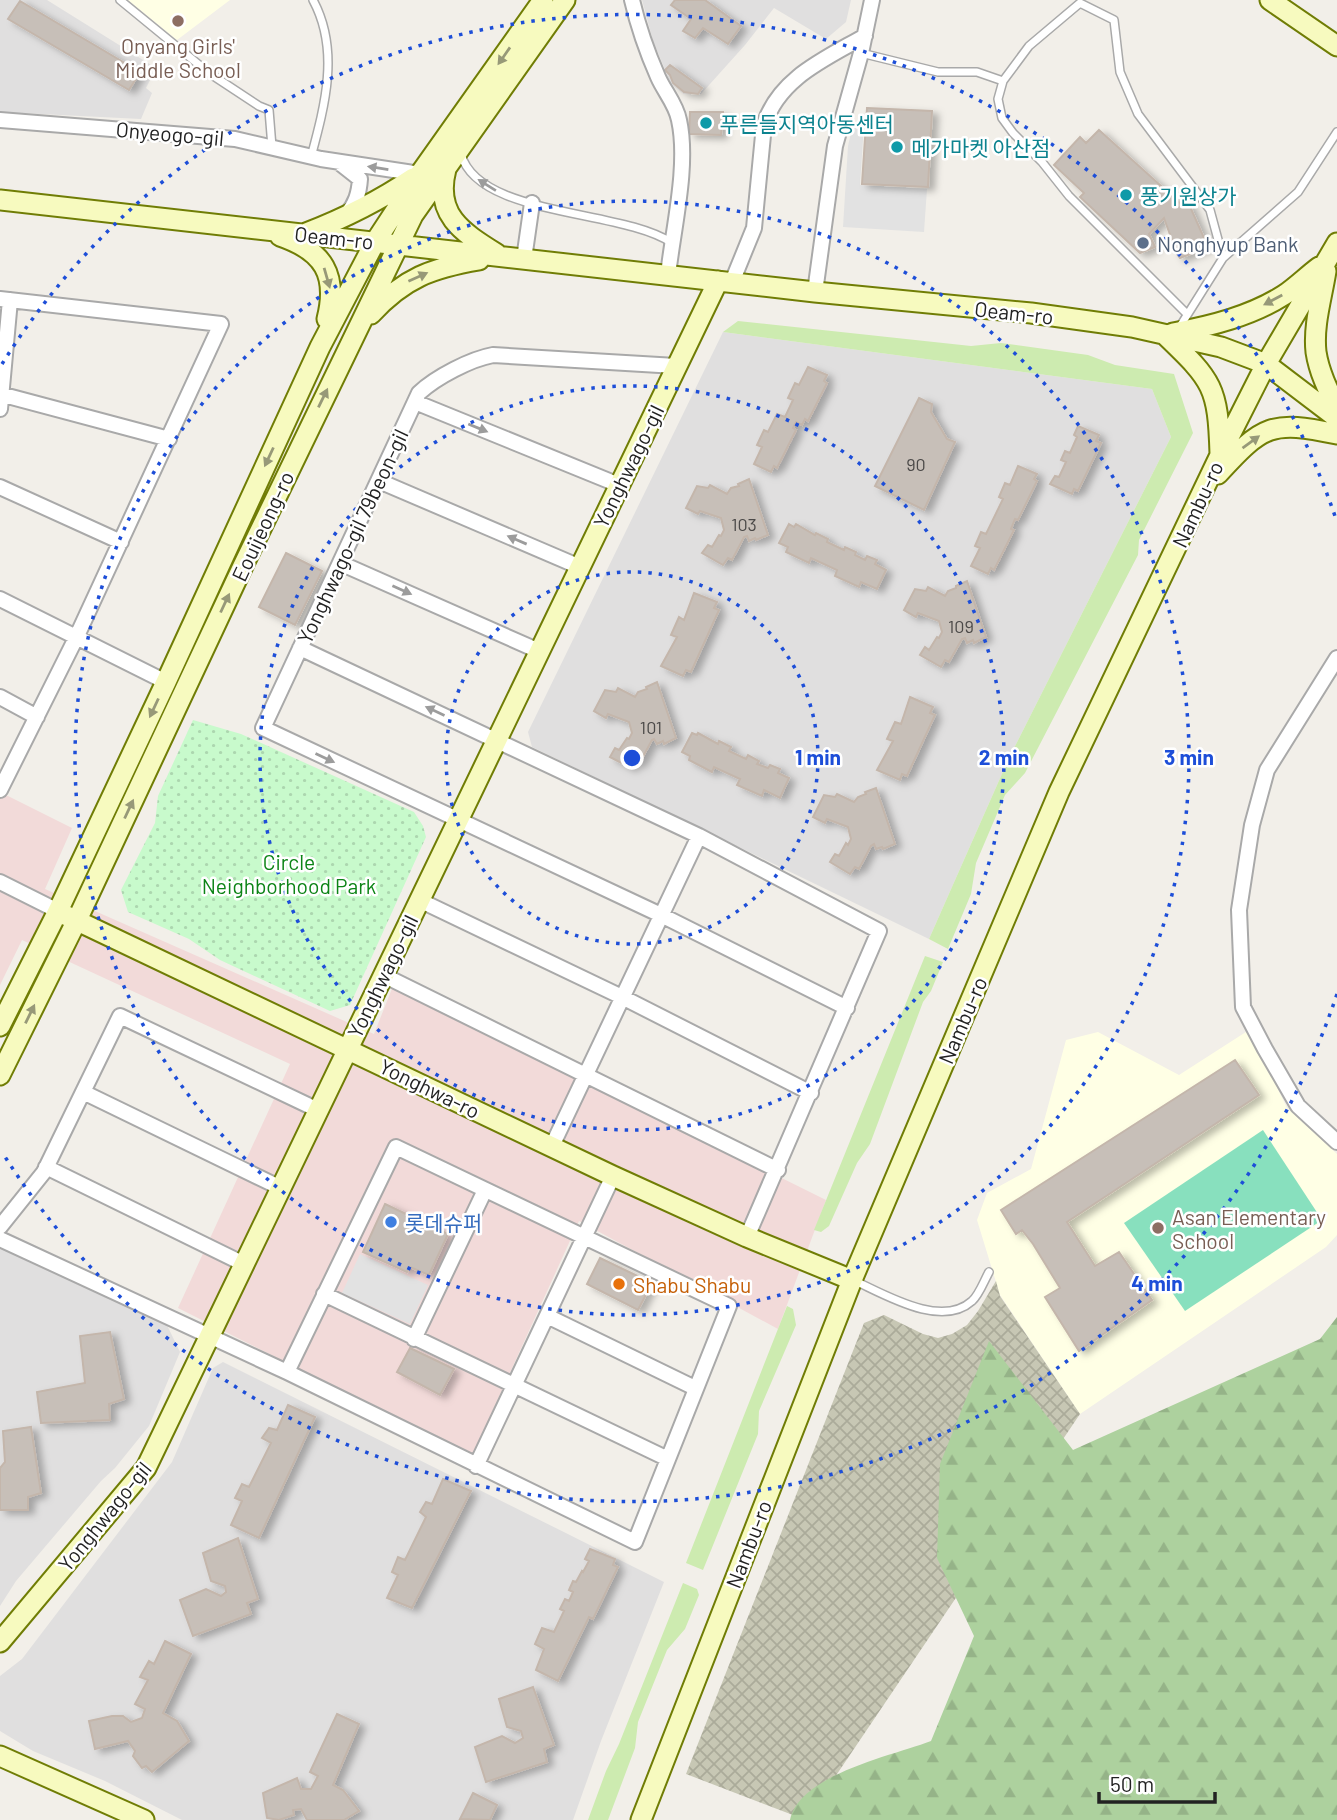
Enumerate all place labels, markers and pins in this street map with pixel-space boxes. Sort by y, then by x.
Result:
marker: Onyang Girls' Middle School [170,13,186,29]
place label: Onyang Girls' Middle School [115,33,241,82]
place label: 푸른들지역아동센터 [720,111,894,136]
marker: 푸른들지역아동센터 [698,115,714,131]
place label: 메가마켓 아산점 [911,135,1050,160]
marker: 메가마켓 아산점 [889,139,905,155]
place label: 풍기원상가 [1140,183,1237,208]
marker: 풍기원상가 [1118,187,1134,203]
place label: Nonghyup Bank [1157,231,1299,256]
marker: Nonghyup Bank [1135,235,1151,251]
centre of rings [620,746,644,770]
place label: Asan Elementary School [1172,1204,1326,1253]
place label: 롯데슈퍼 [405,1210,482,1235]
marker: 롯데슈퍼 [383,1214,399,1230]
marker: Asan Elementary School [1150,1220,1166,1236]
place label: Shabu Shabu [633,1272,751,1297]
marker: Shabu Shabu [611,1276,627,1292]

